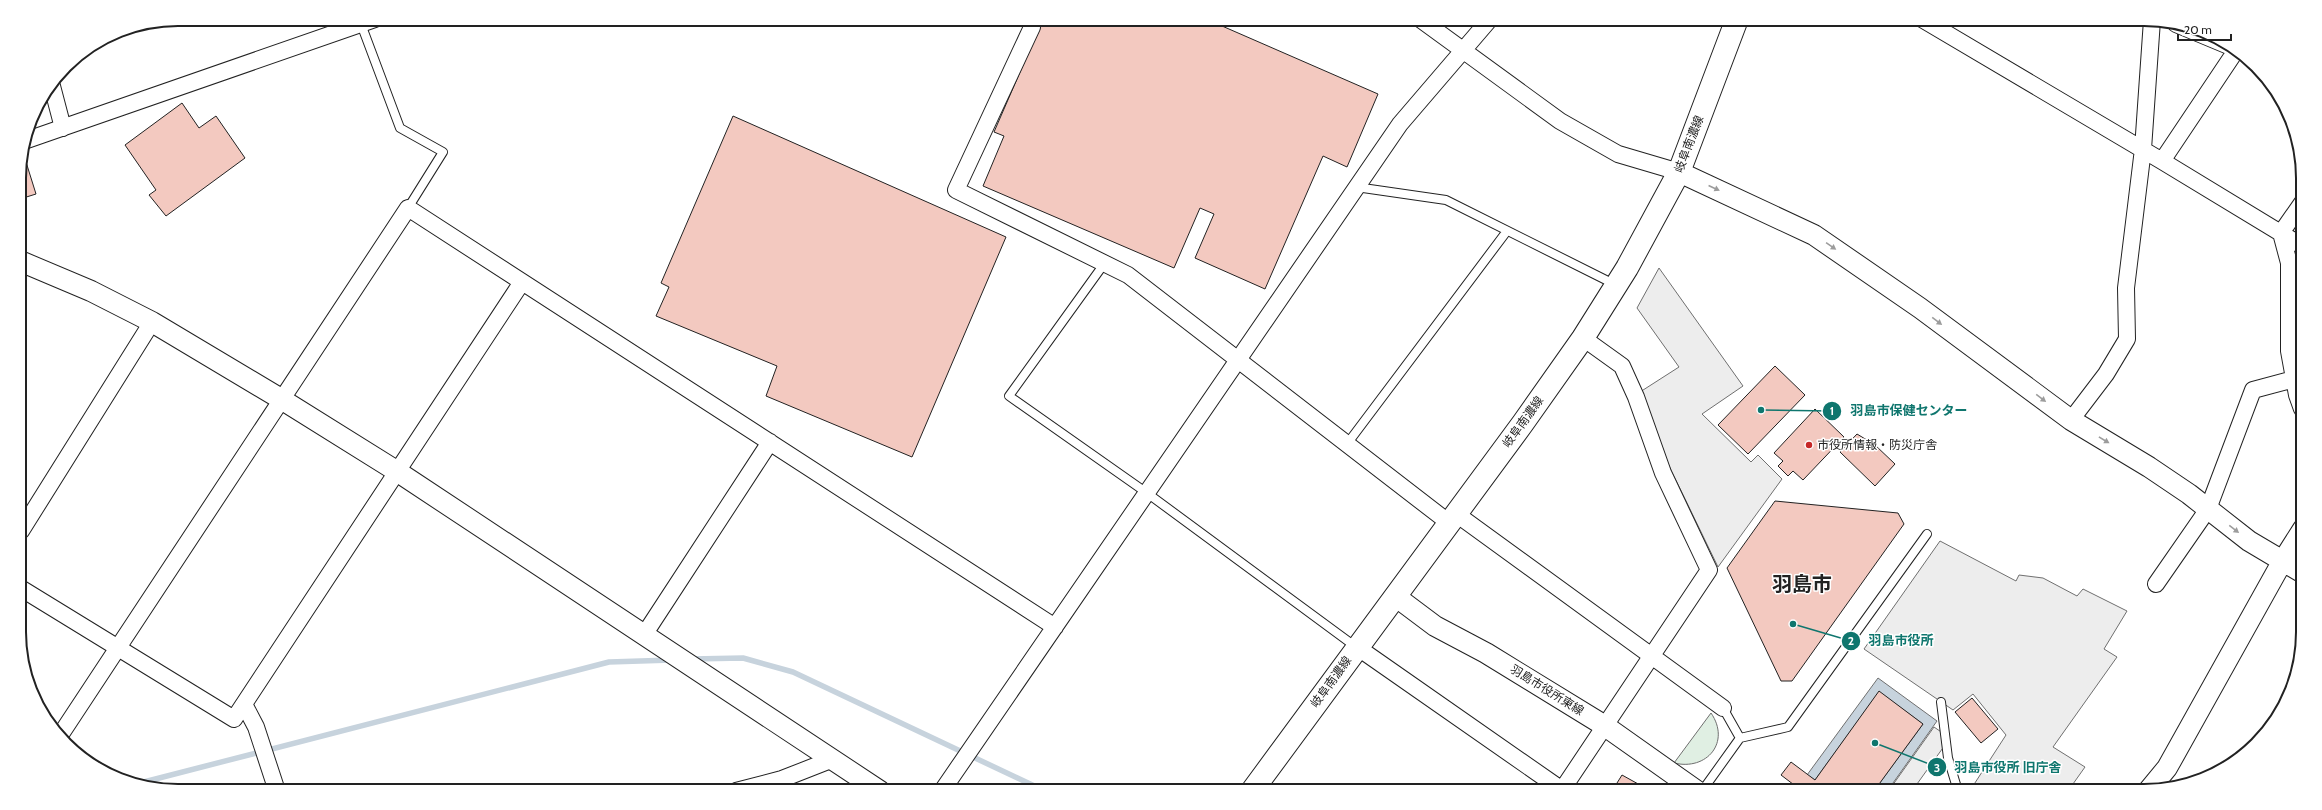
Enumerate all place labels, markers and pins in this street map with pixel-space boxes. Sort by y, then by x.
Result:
callout: 羽島市保健センター [1822,398,1975,423]
place label: 市役所情報・防災庁舎 [1817,437,1937,452]
marker: 市役所情報・防災庁舎 [1804,440,1814,450]
callout: 羽島市役所 [1841,628,1942,653]
callout: 羽島市役所 旧庁舎 [1927,755,2069,780]

